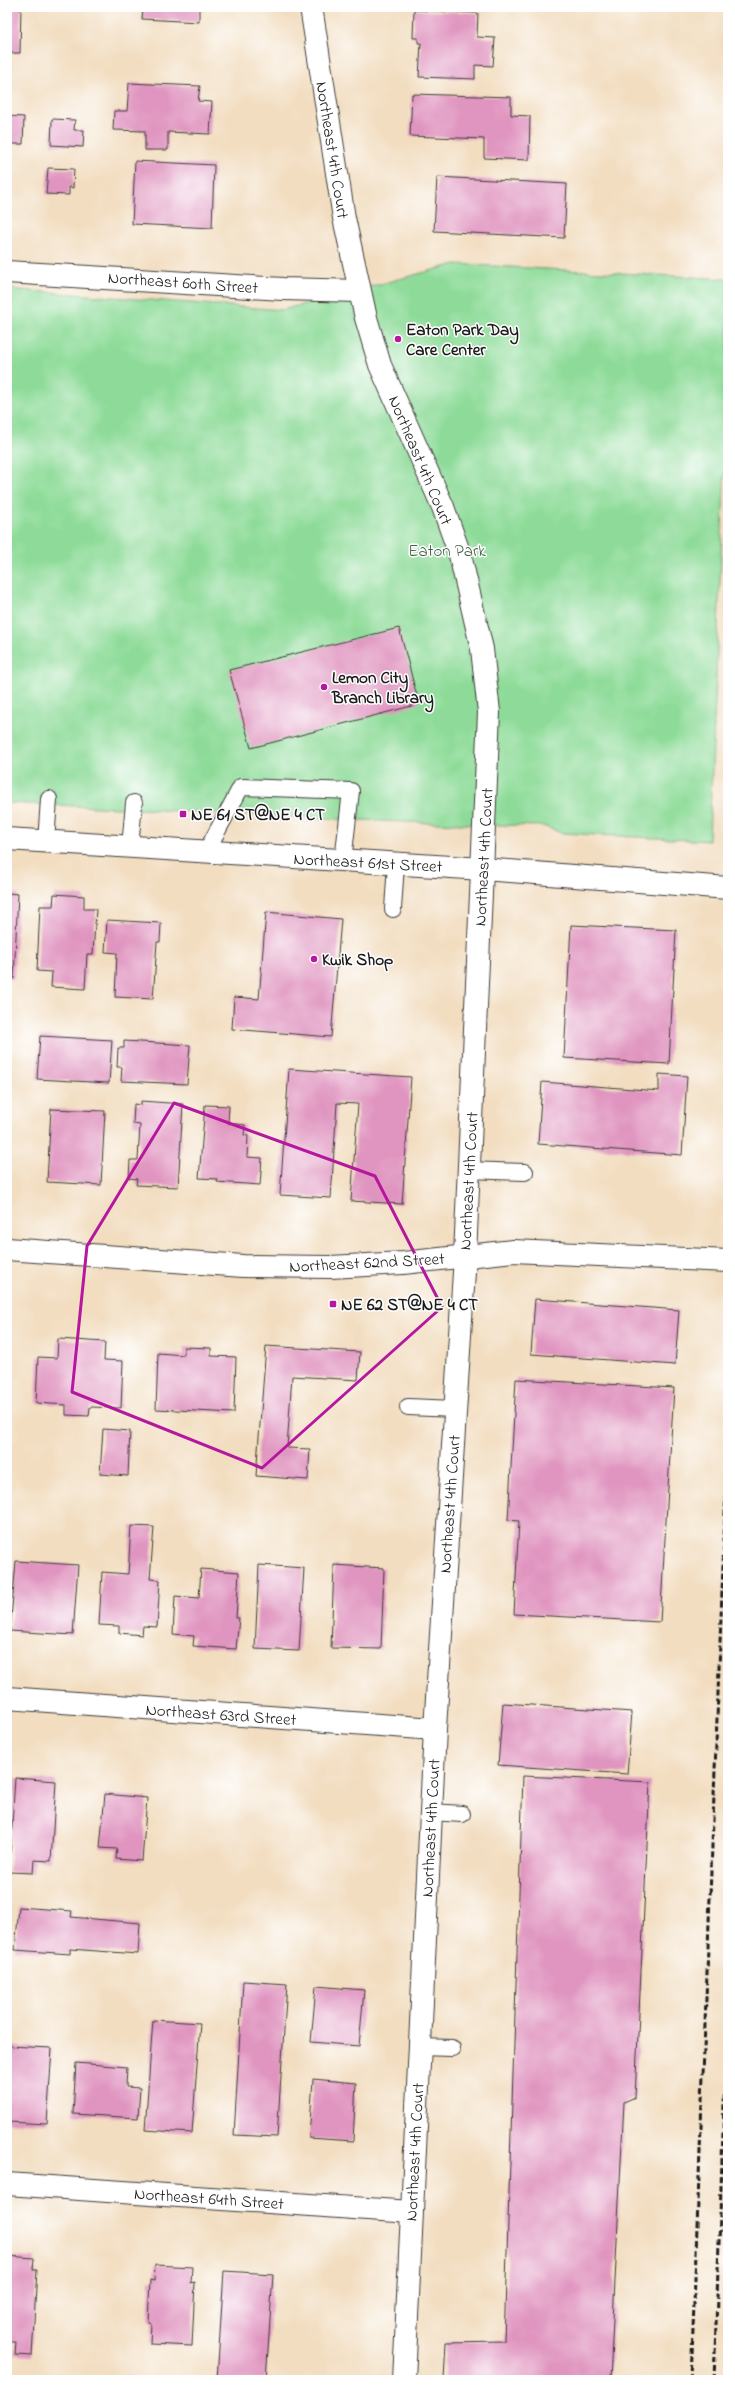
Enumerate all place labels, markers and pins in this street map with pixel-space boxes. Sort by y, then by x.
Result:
place label: Eaton Park Day Care Center [406,318,519,363]
marker: Eaton Park Day Care Center [393,334,403,344]
place label: Lemon City Branch Library [331,666,434,713]
marker: Lemon City Branch Library [319,682,329,692]
place label: NE 61 ST@NE 4 CT [191,803,325,828]
marker: NE 61 ST@NE 4 CT [178,809,188,819]
place label: Kwik Shop [322,948,393,973]
marker: Kwik Shop [309,954,319,964]
place label: NE 62 ST@NE 4 CT [341,1293,478,1318]
marker: NE 62 ST@NE 4 CT [328,1299,338,1309]

